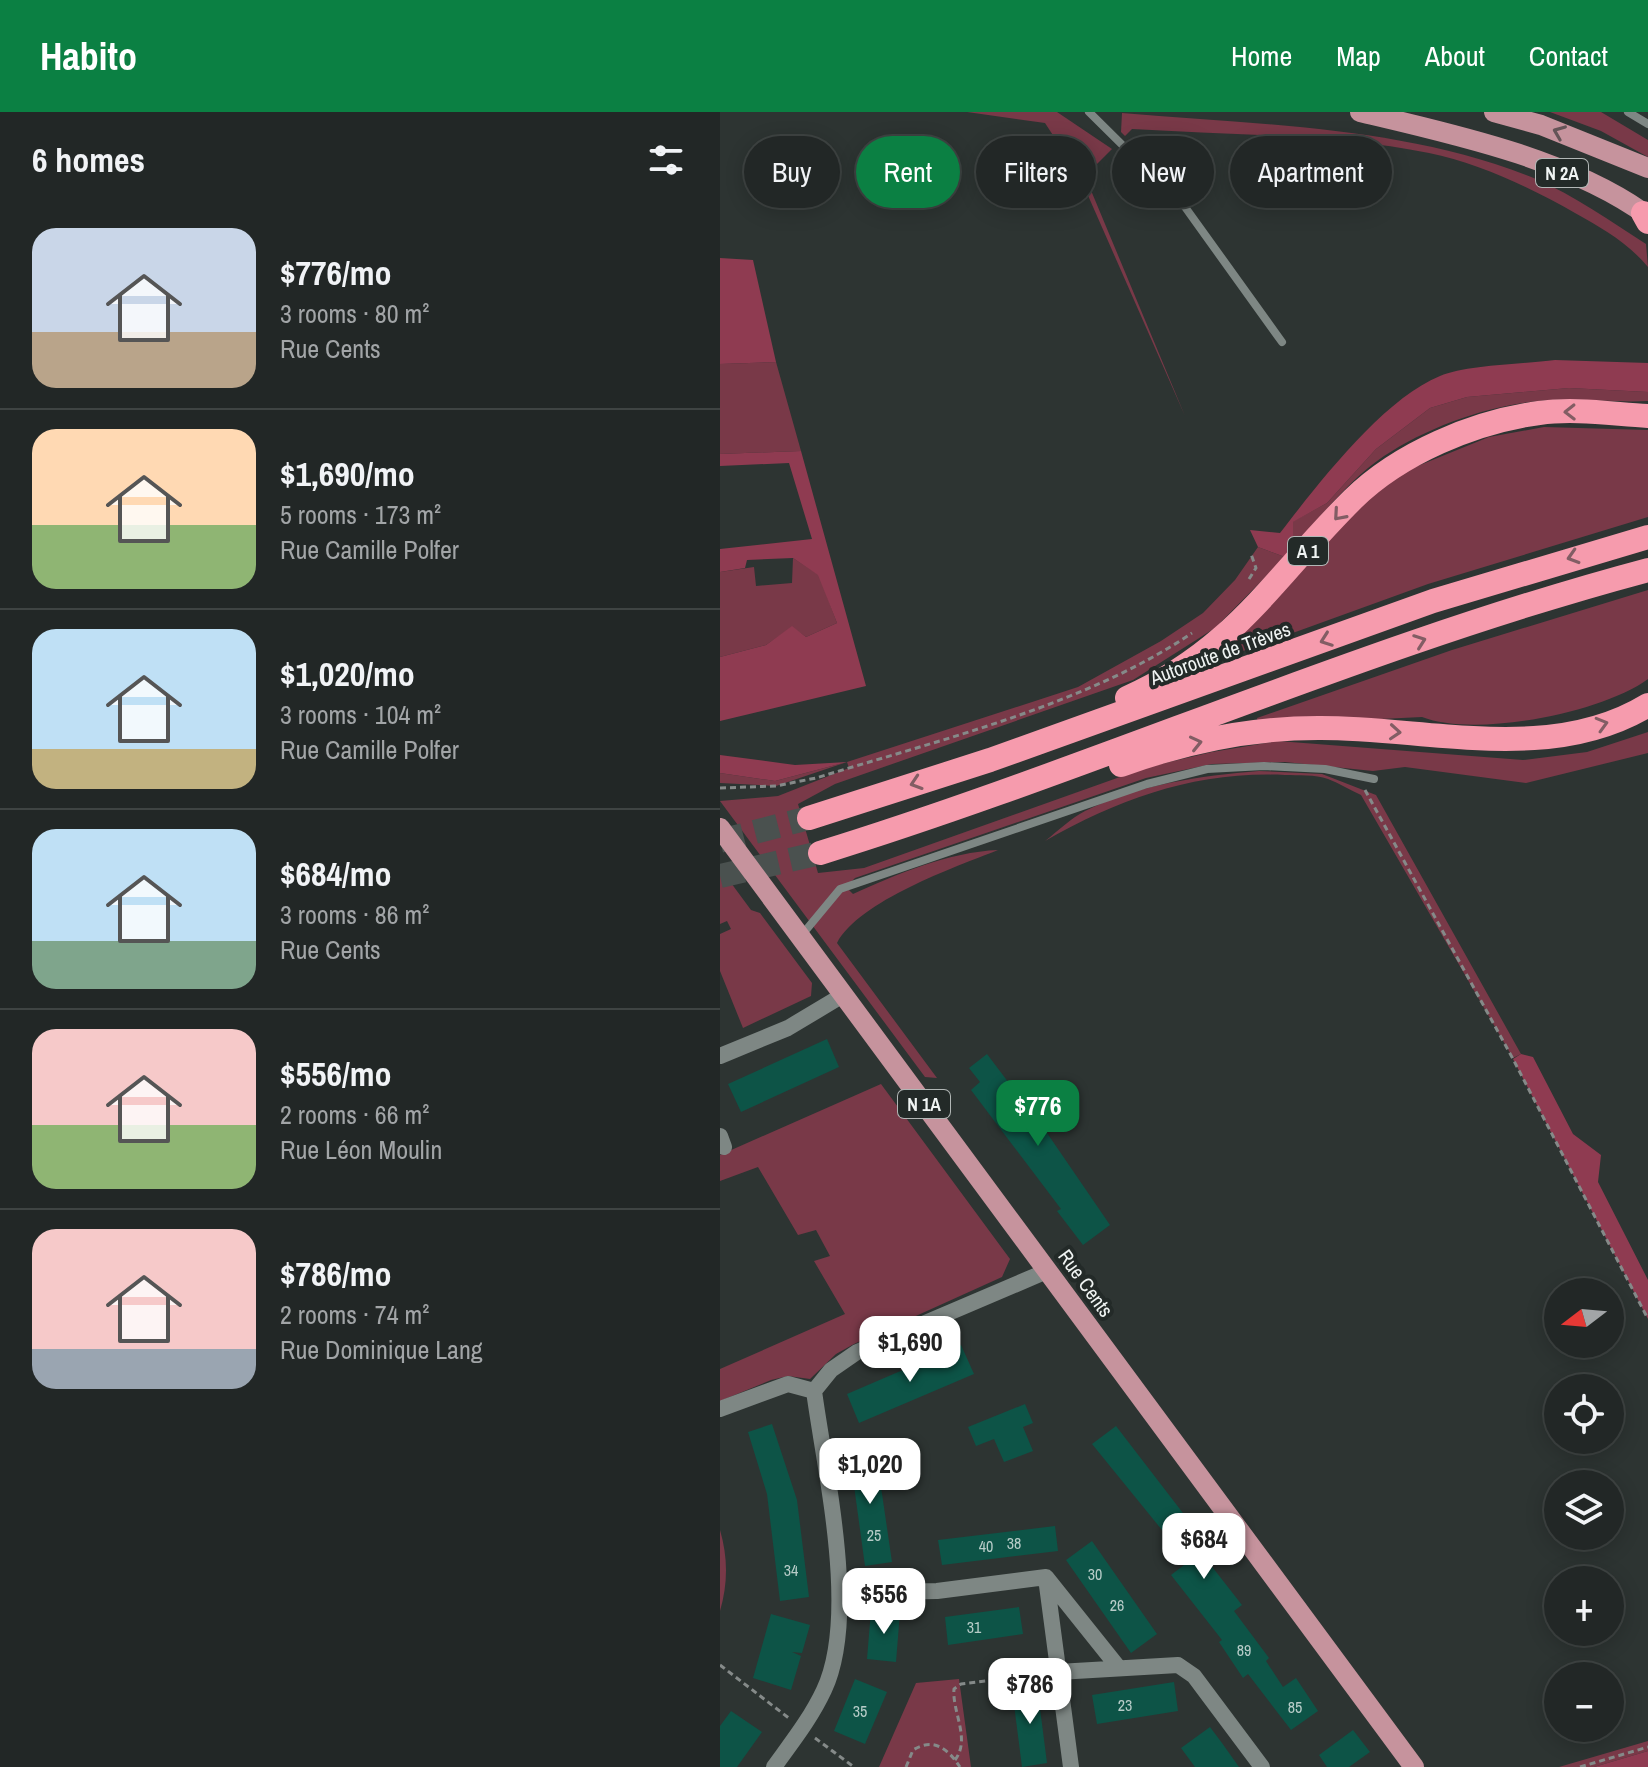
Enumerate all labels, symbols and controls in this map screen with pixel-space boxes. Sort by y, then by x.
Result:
text: Habito [40,31,137,82]
text: Home [1231,37,1292,75]
text: Map [1336,37,1381,75]
text: About [1425,37,1485,75]
text: Contact [1529,37,1608,75]
one-way arrow [1553,125,1567,142]
chip: Buy [744,136,840,208]
chip: Rent [856,136,960,208]
chip: Filters [976,136,1096,208]
chip: New [1112,136,1214,208]
chip: Apartment [1230,136,1392,208]
text: 6 homes [32,137,145,183]
icon: filters [644,138,688,182]
road number: N 2A [1536,159,1588,187]
text: $776/mo [280,250,392,296]
icon: home [96,260,192,356]
text: 3 rooms · 80 m² [280,296,429,331]
text: Rue Cents [280,331,381,366]
one-way arrow [1563,403,1576,421]
text: $1,690/mo [280,451,415,497]
icon: home [96,461,192,557]
text: 5 rooms · 173 m² [280,497,441,532]
one-way arrow [1335,506,1349,520]
text: Rue Camille Polfer [280,532,459,567]
road number: A 1 [1288,537,1328,565]
one-way arrow [1566,548,1580,564]
street label: Autoroute de Trèves [1145,615,1294,691]
one-way arrow [1320,630,1334,647]
one-way arrow [1412,634,1426,651]
text: $1,020/mo [280,651,415,697]
icon: home [96,661,192,757]
text: 3 rooms · 104 m² [280,697,441,732]
one-way arrow [1595,717,1609,733]
one-way arrow [1389,723,1402,740]
text: Rue Camille Polfer [280,732,459,767]
one-way arrow [1188,735,1202,752]
one-way arrow [909,774,923,790]
text: $684/mo [280,851,392,897]
icon: home [96,861,192,957]
text: 3 rooms · 86 m² [280,897,429,932]
text: Rue Cents [280,932,381,967]
text: $556/mo [280,1051,392,1097]
icon: home [96,1061,192,1157]
pin: $776 [991,1080,1085,1148]
text: $776 [1014,1088,1062,1123]
road number: N 1A [898,1090,950,1118]
text: 2 rooms · 66 m² [280,1097,429,1132]
text: Rue Léon Moulin [280,1132,442,1167]
street label: Rue Cents [1052,1244,1120,1322]
text: $786/mo [280,1251,392,1297]
icon: home [96,1261,192,1357]
north arrow [1544,1278,1624,1358]
map controls [1544,1278,1624,1742]
text: 2 rooms · 74 m² [280,1297,429,1332]
pin: $1,690 [845,1316,975,1384]
text: $1,690 [877,1324,943,1359]
text: Rue Dominique Lang [280,1332,483,1367]
button: locate [1544,1374,1624,1454]
pin: $1,020 [805,1438,935,1506]
text: $1,020 [837,1446,903,1481]
button: layers [1544,1470,1624,1550]
pin: $684 [1157,1513,1251,1581]
text: $684 [1180,1521,1228,1556]
house number: 25 [867,1524,881,1546]
house number: 38 [1007,1532,1021,1554]
house number: 40 [979,1535,993,1557]
house number: 34 [784,1559,798,1581]
house number: 30 [1088,1563,1102,1585]
button: + [1544,1566,1624,1646]
pin: $556 [837,1568,931,1636]
text: $556 [860,1576,908,1611]
house number: 26 [1110,1594,1124,1616]
house number: 31 [967,1616,982,1638]
house number: 89 [1237,1639,1251,1661]
pin: $786 [983,1658,1077,1726]
button: − [1544,1662,1624,1742]
text: $786 [1006,1666,1054,1701]
house number: 23 [1118,1694,1132,1716]
house number: 85 [1288,1696,1302,1718]
house number: 35 [853,1700,867,1722]

